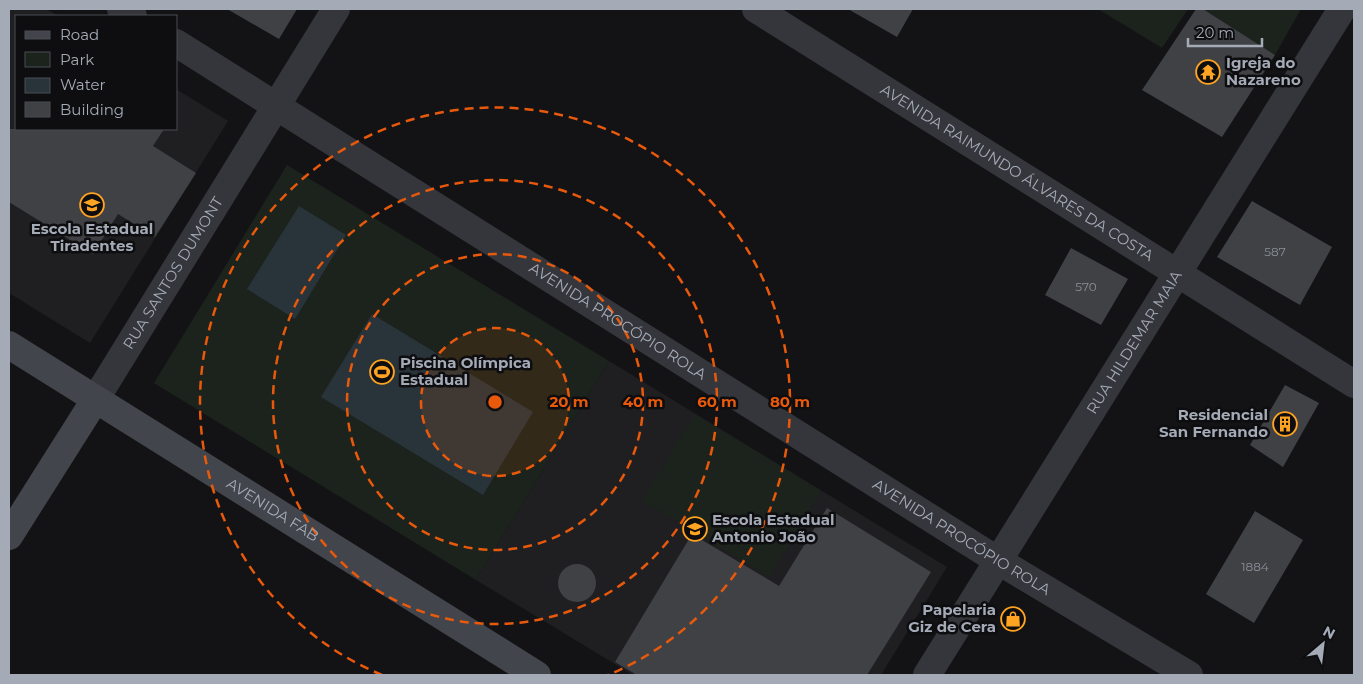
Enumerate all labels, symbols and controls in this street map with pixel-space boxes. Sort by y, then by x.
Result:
legend [15,15,178,130]
scale bar [1188,15,1262,47]
text: 20 m [1196,23,1234,42]
text: Road [60,25,99,44]
text: Park [60,50,94,69]
place label: Igreja do Nazareno [1226,53,1301,89]
temple icon: Igreja do Nazareno [1195,59,1221,85]
text: Water [60,75,106,94]
street label: AVENIDA RAIMUNDO ÁLVARES DA COSTA [877,79,1158,265]
text: Building [60,100,124,119]
school or university icon: Escola Estadual Tiradentes [79,192,105,218]
street label: RUA SANTOS DUMONT [119,193,227,353]
place label: Escola Estadual Tiradentes [31,219,153,255]
house number: 587 [1264,244,1286,259]
street label: AVENIDA PROCÓPIO ROLA [526,258,710,384]
street label: RUA HILDEMAR MAIA [1082,267,1186,417]
house number: 570 [1075,279,1097,294]
place label: Piscina Olímpica Estadual [400,353,531,389]
sports icon: Piscina Olímpica Estadual [369,359,395,385]
text: 20 m [549,392,589,411]
text: 40 m [623,392,663,411]
text: 60 m [697,392,737,411]
text: 80 m [770,392,810,411]
centre of rings [486,393,504,411]
place label: Residencial San Fernando [1159,405,1268,441]
building icon: Residencial San Fernando [1272,411,1298,437]
street label: AVENIDA FAB [223,473,323,545]
street label: AVENIDA PROCÓPIO ROLA [869,474,1054,599]
place label: Escola Estadual Antonio João [711,510,835,546]
school or university icon: Escola Estadual Antonio João [682,516,708,542]
house number: 1884 [1241,559,1269,574]
place label: Papelaria Giz de Cera [908,600,996,636]
shop icon: Papelaria Giz de Cera [1000,606,1026,632]
north arrow [1298,619,1348,669]
text: N [1320,622,1338,643]

